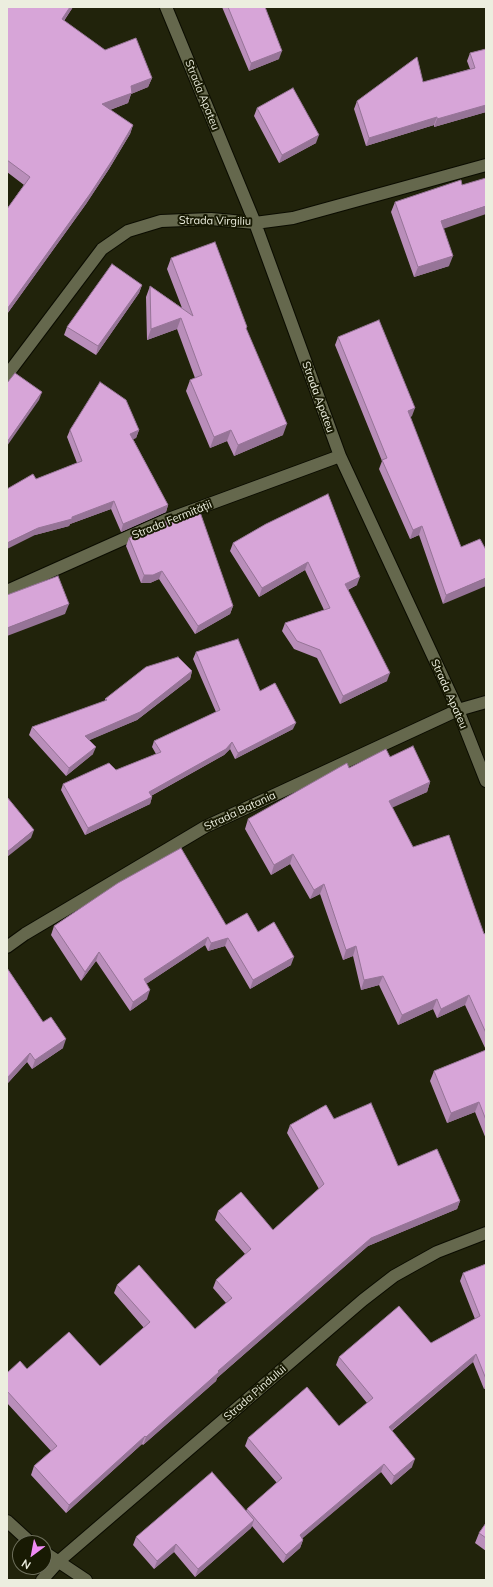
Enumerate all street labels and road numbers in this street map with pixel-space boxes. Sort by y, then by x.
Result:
street label: Strada Apateu [182,58,222,132]
street label: Strada Virgiliu [179,214,251,228]
street label: Strada Apateu [299,360,337,434]
street label: Strada Fermității [130,498,214,542]
street label: Strada Apateu [428,657,470,731]
street label: Strada Batania [202,789,278,833]
street label: Strada Pindului [221,1362,289,1424]

